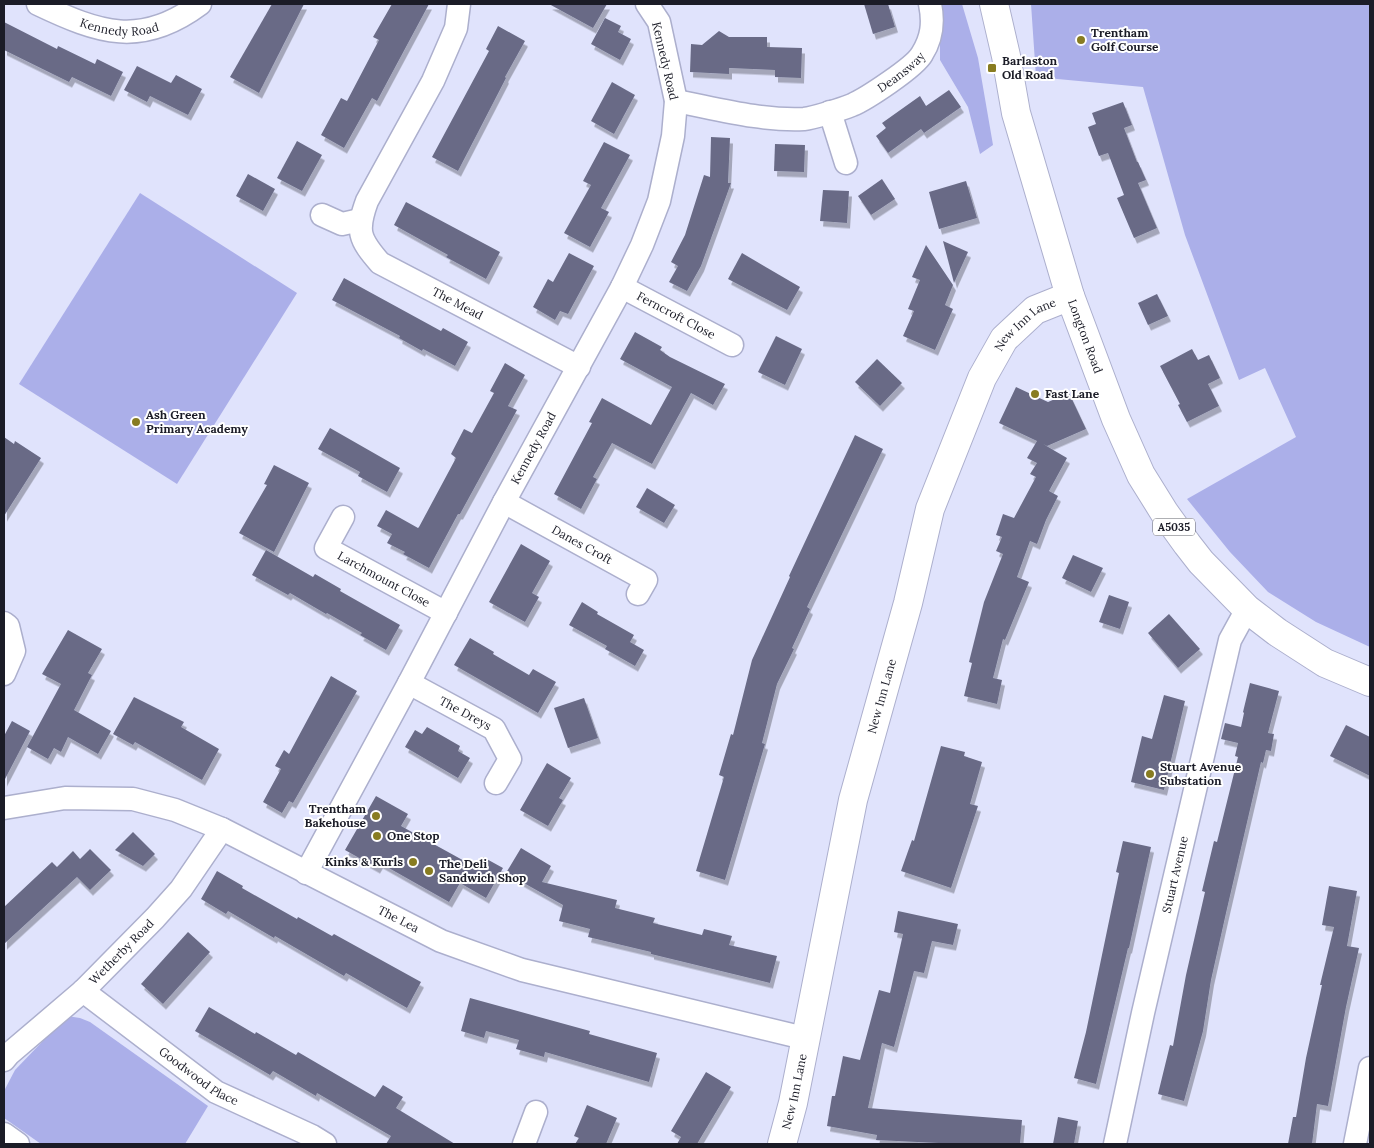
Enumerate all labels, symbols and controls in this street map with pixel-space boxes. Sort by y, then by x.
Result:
street label: Kennedy Road [78,15,160,39]
street label: Kennedy Road [649,20,682,102]
place label: Trentham Golf Course [1091,25,1159,54]
marker: Trentham Golf Course [1075,34,1087,46]
street label: Deansway [874,48,928,95]
place label: Barlaston Old Road [1002,53,1057,82]
marker: Barlaston Old Road [986,62,998,74]
street label: The Mead [430,284,486,323]
street label: Ferncroft Close [634,288,718,342]
street label: New Inn Lane [991,294,1058,354]
street label: Longton Road [1065,297,1106,375]
place label: Fast Lane [1045,386,1100,401]
marker: Fast Lane [1029,388,1041,400]
place label: Ash Green Primary Academy [146,407,248,436]
street label: Kennedy Road [507,409,559,487]
marker: Ash Green Primary Academy [130,416,142,428]
road number: A5035 [1153,518,1195,536]
street label: Danes Croft [549,522,616,567]
street label: Larchmount Close [335,548,433,610]
street label: New Inn Lane [864,657,899,735]
street label: The Dreys [437,693,495,733]
place label: Stuart Avenue Substation [1160,759,1242,788]
marker: Stuart Avenue Substation [1144,768,1156,780]
place label: Trentham Bakehouse [305,801,367,830]
marker: Trentham Bakehouse [370,810,382,822]
place label: One Stop [387,828,440,843]
marker: One Stop [371,830,383,842]
street label: Stuart Avenue [1159,834,1191,915]
place label: Kinks & Kurls [325,854,403,869]
marker: Kinks & Kurls [407,856,419,868]
place label: The Deli Sandwich Shop [439,856,526,885]
marker: The Deli Sandwich Shop [423,865,435,877]
street label: The Lea [375,902,422,935]
street label: Wetherby Road [86,916,157,987]
street label: Goodwood Place [156,1043,241,1109]
street label: New Inn Lane [778,1052,810,1131]

